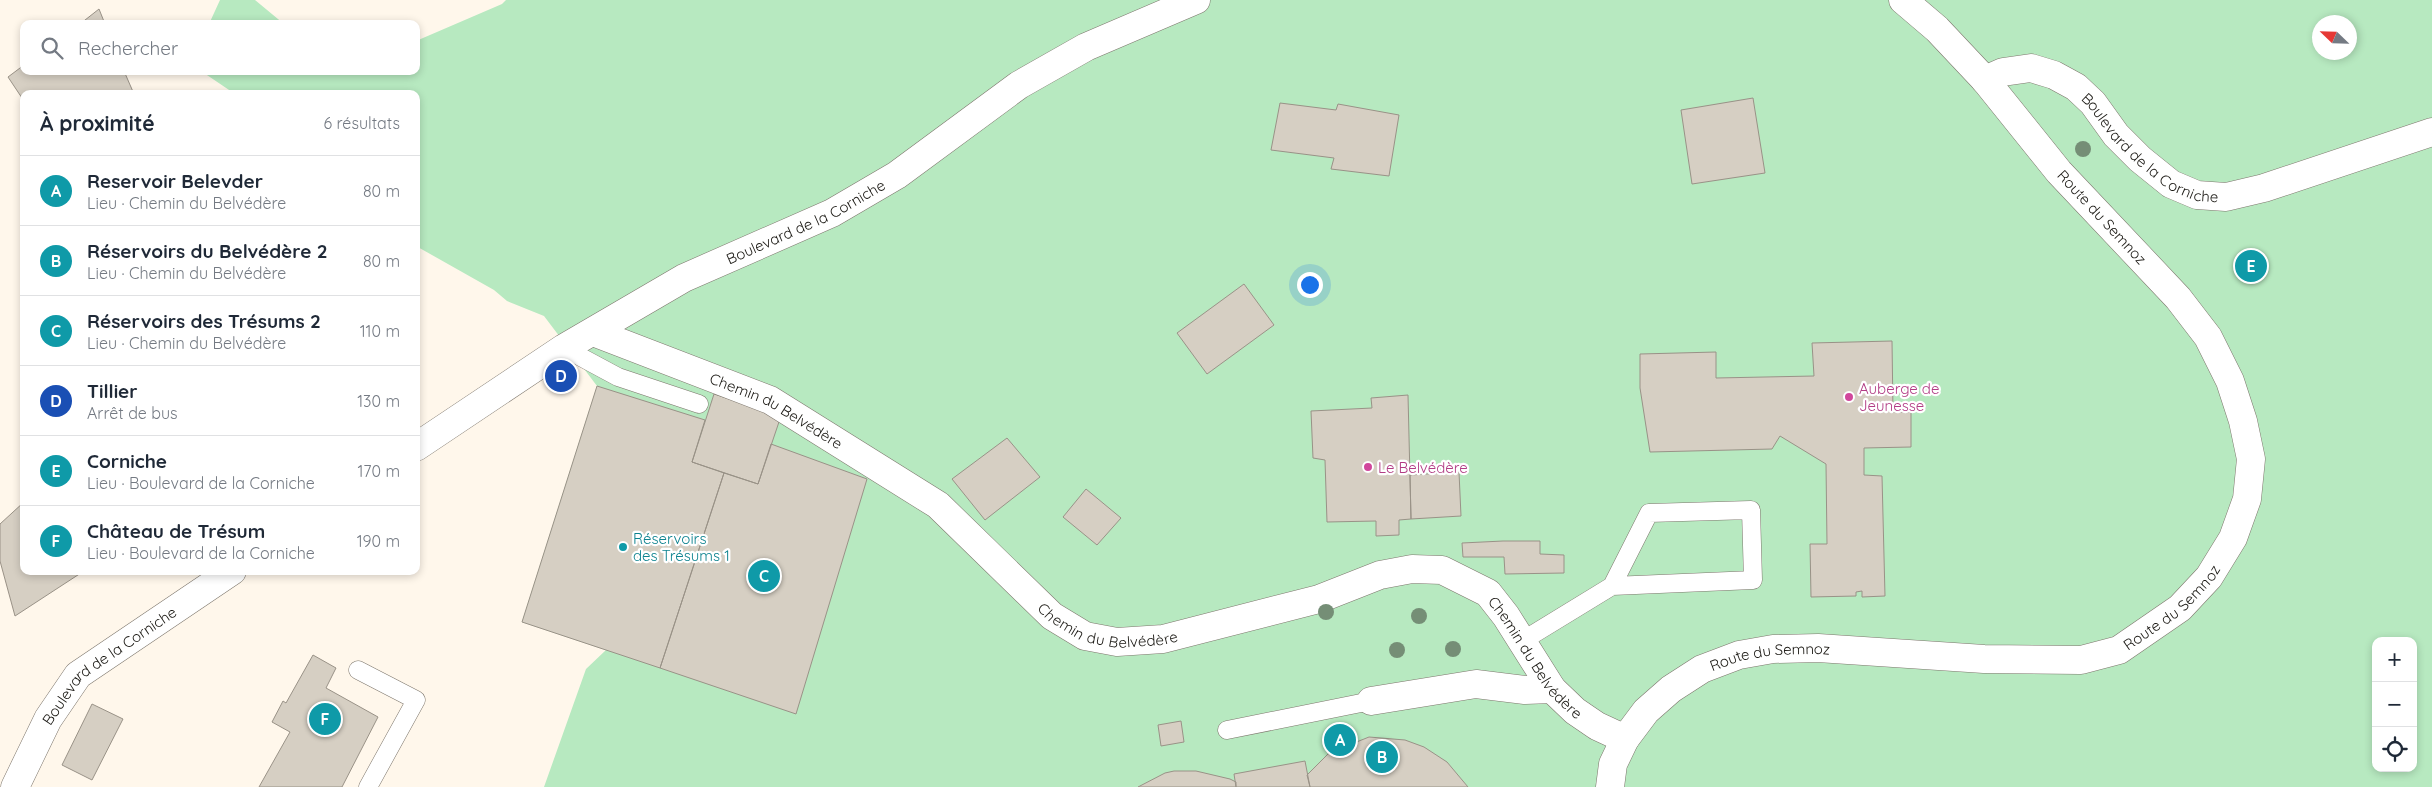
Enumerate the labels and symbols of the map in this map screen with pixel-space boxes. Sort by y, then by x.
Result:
north arrow [2312,15,2357,60]
street label: Boulevard de la Corniche [2078,88,2219,206]
street label: Route du Semnoz [2053,166,2151,268]
street label: Boulevard de la Corniche [723,175,888,268]
pin: E [2235,247,2267,285]
your location [1297,272,1323,298]
pin: D [545,357,577,395]
street label: Chemin du Belvédère [707,368,846,453]
place label: Auberge de Jeunesse [1859,379,1939,415]
marker: Auberge de Jeunesse [1843,391,1855,403]
place label: Le Belvédère [1378,458,1468,477]
marker: Le Belvédère [1362,461,1374,473]
place label: Réservoirs des Trésums 1 [633,529,730,565]
marker: Réservoirs des Trésums 1 [617,541,629,553]
pin: C [748,557,780,595]
street label: Route du Semnoz [2119,561,2224,654]
street label: Chemin du Belvédère [1485,592,1586,723]
street label: Chemin du Belvédère [1034,598,1180,652]
street label: Boulevard de la Corniche [37,602,180,728]
street label: Route du Semnoz [1707,638,1831,675]
pin: F [309,700,341,738]
pin: A [1324,721,1356,759]
pin: B [1366,738,1398,776]

